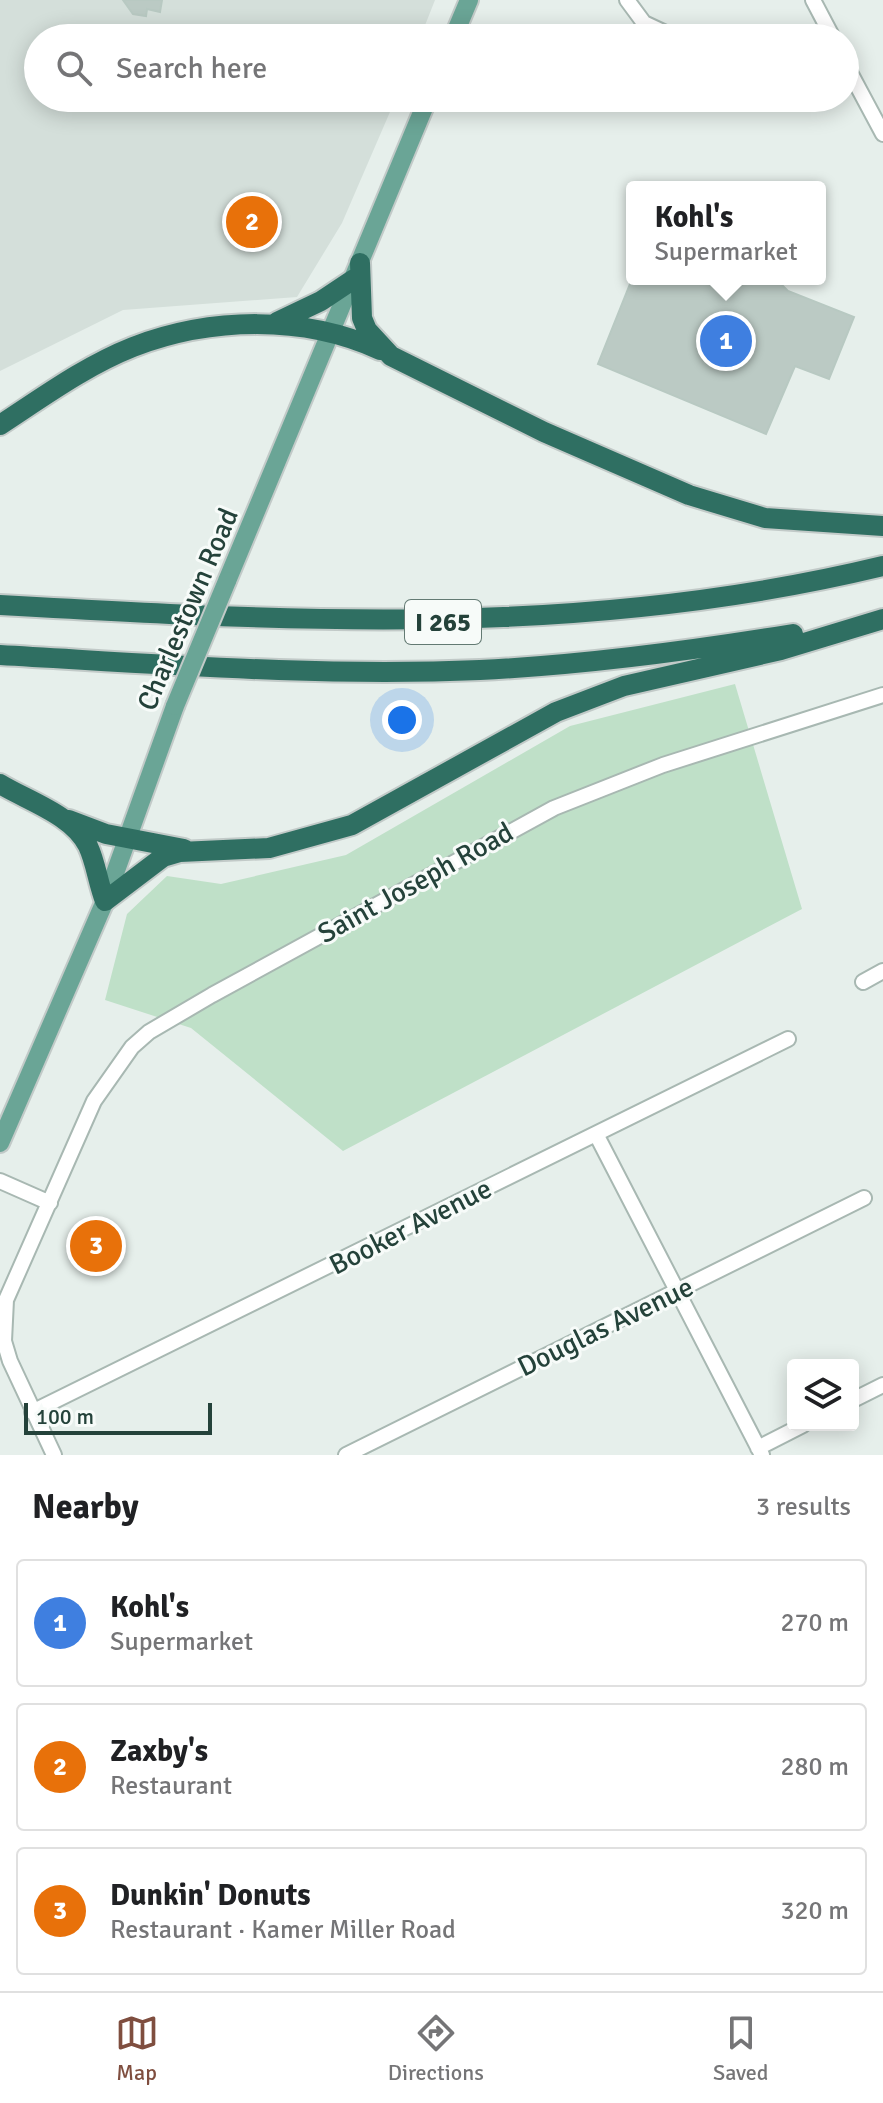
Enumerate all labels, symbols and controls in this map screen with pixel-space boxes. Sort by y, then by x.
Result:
search box [24,24,859,112]
icon: search [52,46,96,90]
text: Search here [116,50,267,87]
popup [626,181,826,285]
pin: 2 [226,192,278,252]
text: Kohl's [654,199,733,236]
text: Supermarket [654,236,798,268]
pin: 1 [700,311,752,371]
street label: Charlestown Road [130,503,246,716]
road number: I 265 [405,600,481,644]
your location [382,700,422,740]
street label: Saint Joseph Road [312,815,519,951]
street label: Booker Avenue [324,1171,497,1282]
pin: 3 [70,1216,122,1276]
street label: Douglas Avenue [512,1270,699,1384]
map controls [787,1359,859,1431]
button: layers [787,1359,859,1431]
scale bar [24,1399,212,1435]
text: 100 m [36,1403,94,1430]
text: Nearby [32,1486,139,1528]
text: 3 results [756,1491,851,1523]
text: Kohl's [110,1589,189,1626]
text: 1 [53,1607,67,1639]
text: 270 m [780,1607,849,1639]
text: Supermarket [110,1626,253,1658]
text: Zaxby's [110,1733,208,1770]
text: 2 [53,1751,67,1783]
text: 280 m [780,1751,849,1783]
text: Restaurant [110,1770,232,1802]
text: Dunkin' Donuts [110,1877,310,1914]
text: 3 [53,1895,67,1927]
text: 320 m [780,1895,849,1927]
text: Restaurant · Kamer Miller Road [110,1914,456,1946]
tab: Map [115,2011,159,2086]
tab: Directions [388,2011,484,2086]
tab: Saved [713,2011,768,2086]

